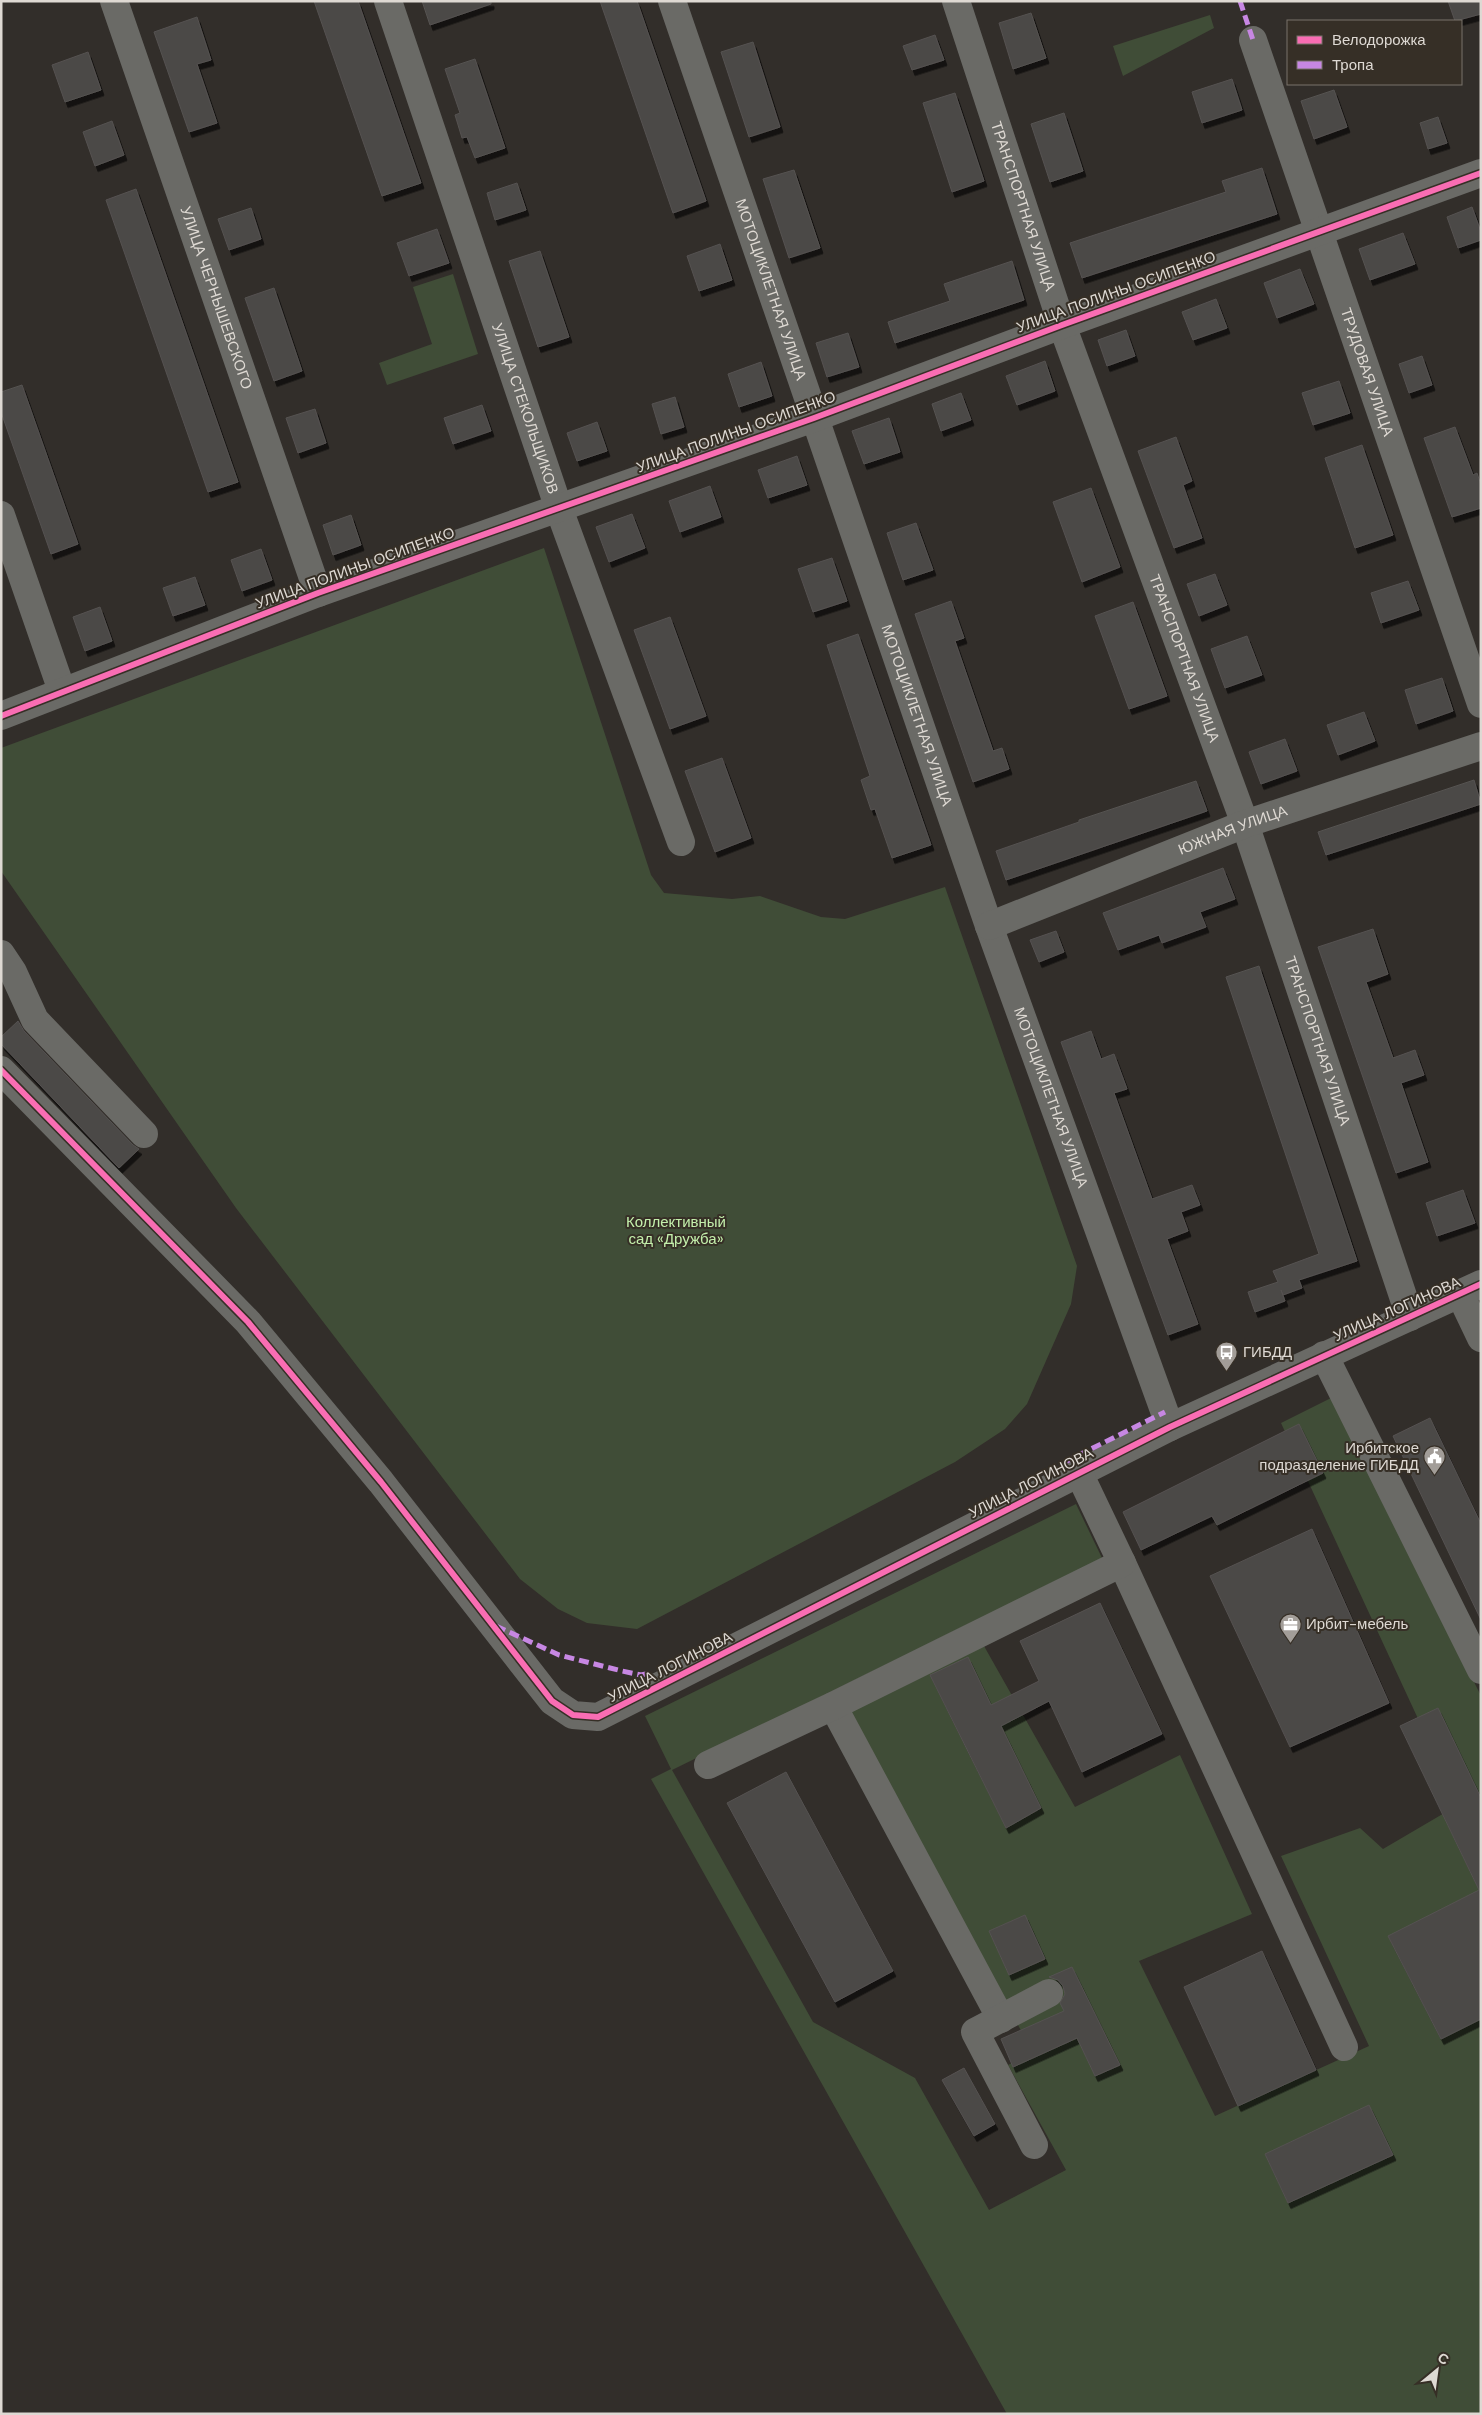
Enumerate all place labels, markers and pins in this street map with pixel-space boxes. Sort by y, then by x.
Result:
bus stop icon: ГИБДД [1215,1340,1239,1371]
place label: ГИБДД [1243,1342,1292,1362]
place label: Ирбитское подразделение ГИБДД [1259,1438,1419,1475]
public building icon: Ирбитское подразделение ГИБДД [1423,1445,1447,1476]
office icon: Ирбит-мебель [1278,1612,1302,1643]
place label: Ирбит-мебель [1306,1614,1409,1634]

